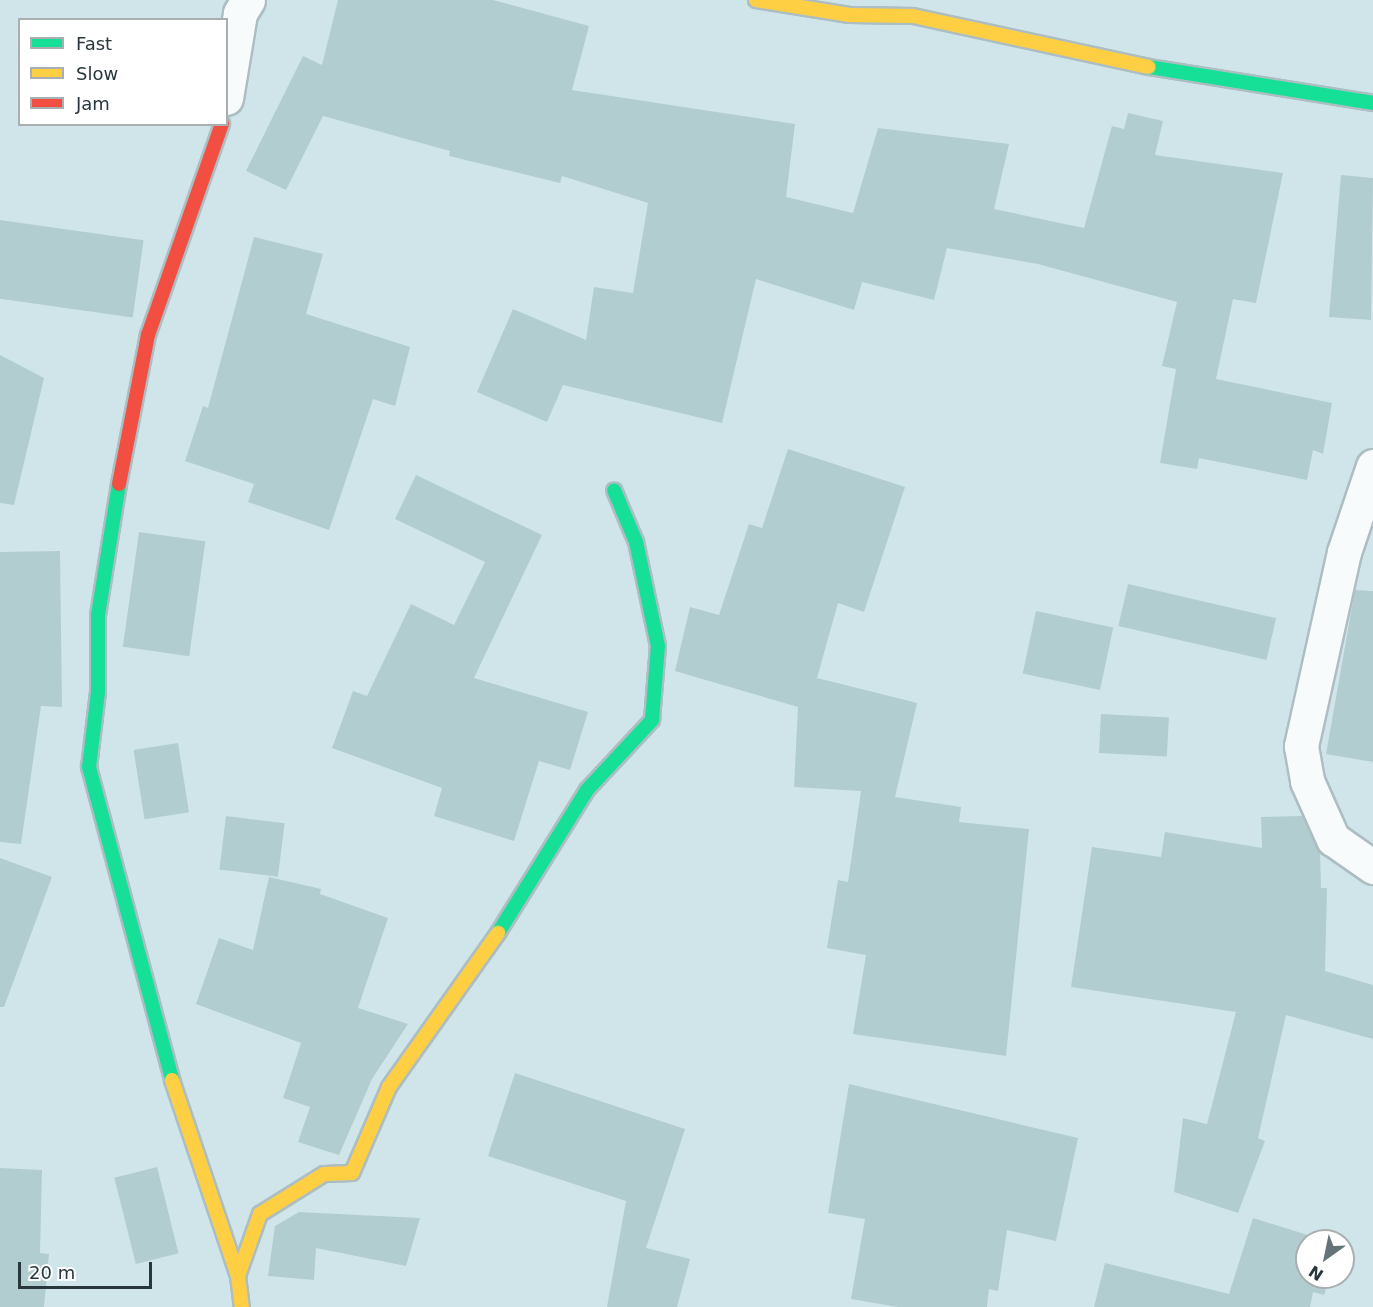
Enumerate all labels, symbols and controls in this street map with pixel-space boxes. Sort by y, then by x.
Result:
legend [18,18,228,126]
text: Fast [76,33,112,54]
text: Slow [76,63,118,84]
text: Jam [76,93,110,114]
north arrow [1295,1229,1355,1289]
scale bar [21,1250,154,1288]
text: N [1305,1261,1327,1284]
text: 20 m [29,1262,75,1283]

